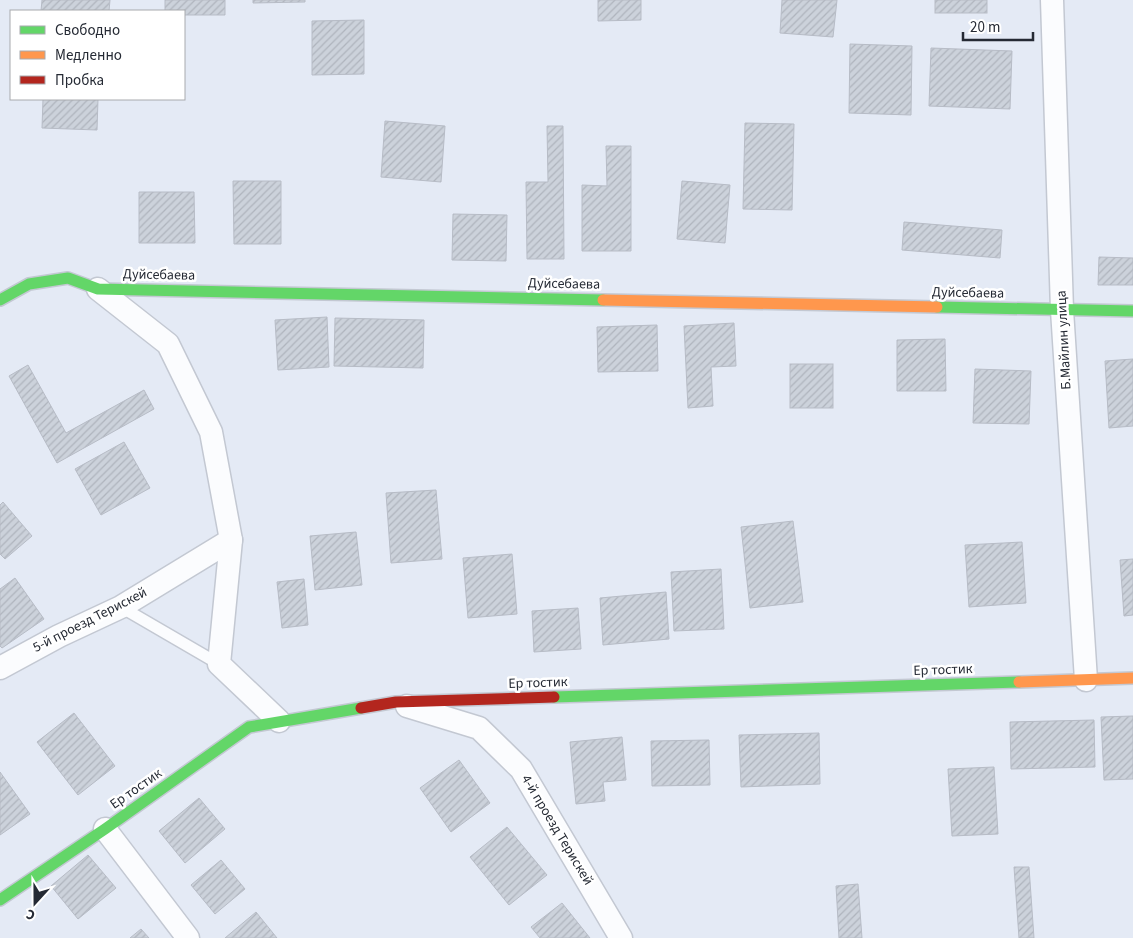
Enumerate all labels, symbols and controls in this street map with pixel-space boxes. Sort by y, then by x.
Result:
legend [10,10,185,100]
scale bar [963,10,1033,42]
text: 20 m [970,17,1000,38]
text: Свободно [55,20,120,41]
text: Медленно [55,45,122,66]
text: Пробка [55,70,104,91]
street label: Дуйсебаева [123,264,195,286]
street label: Дуйсебаева [528,273,600,295]
street label: Дуйсебаева [932,282,1004,304]
street label: Б.Майлин улица [1051,290,1077,390]
street label: 5-й проезд Терискей [29,583,151,657]
street label: Ер тостик [913,659,973,681]
street label: Ер тостик [508,672,568,694]
street label: Ер тостик [106,764,166,814]
street label: 4-й проезд Терискей [516,771,598,889]
north arrow [10,878,60,928]
text: С [23,903,38,925]

